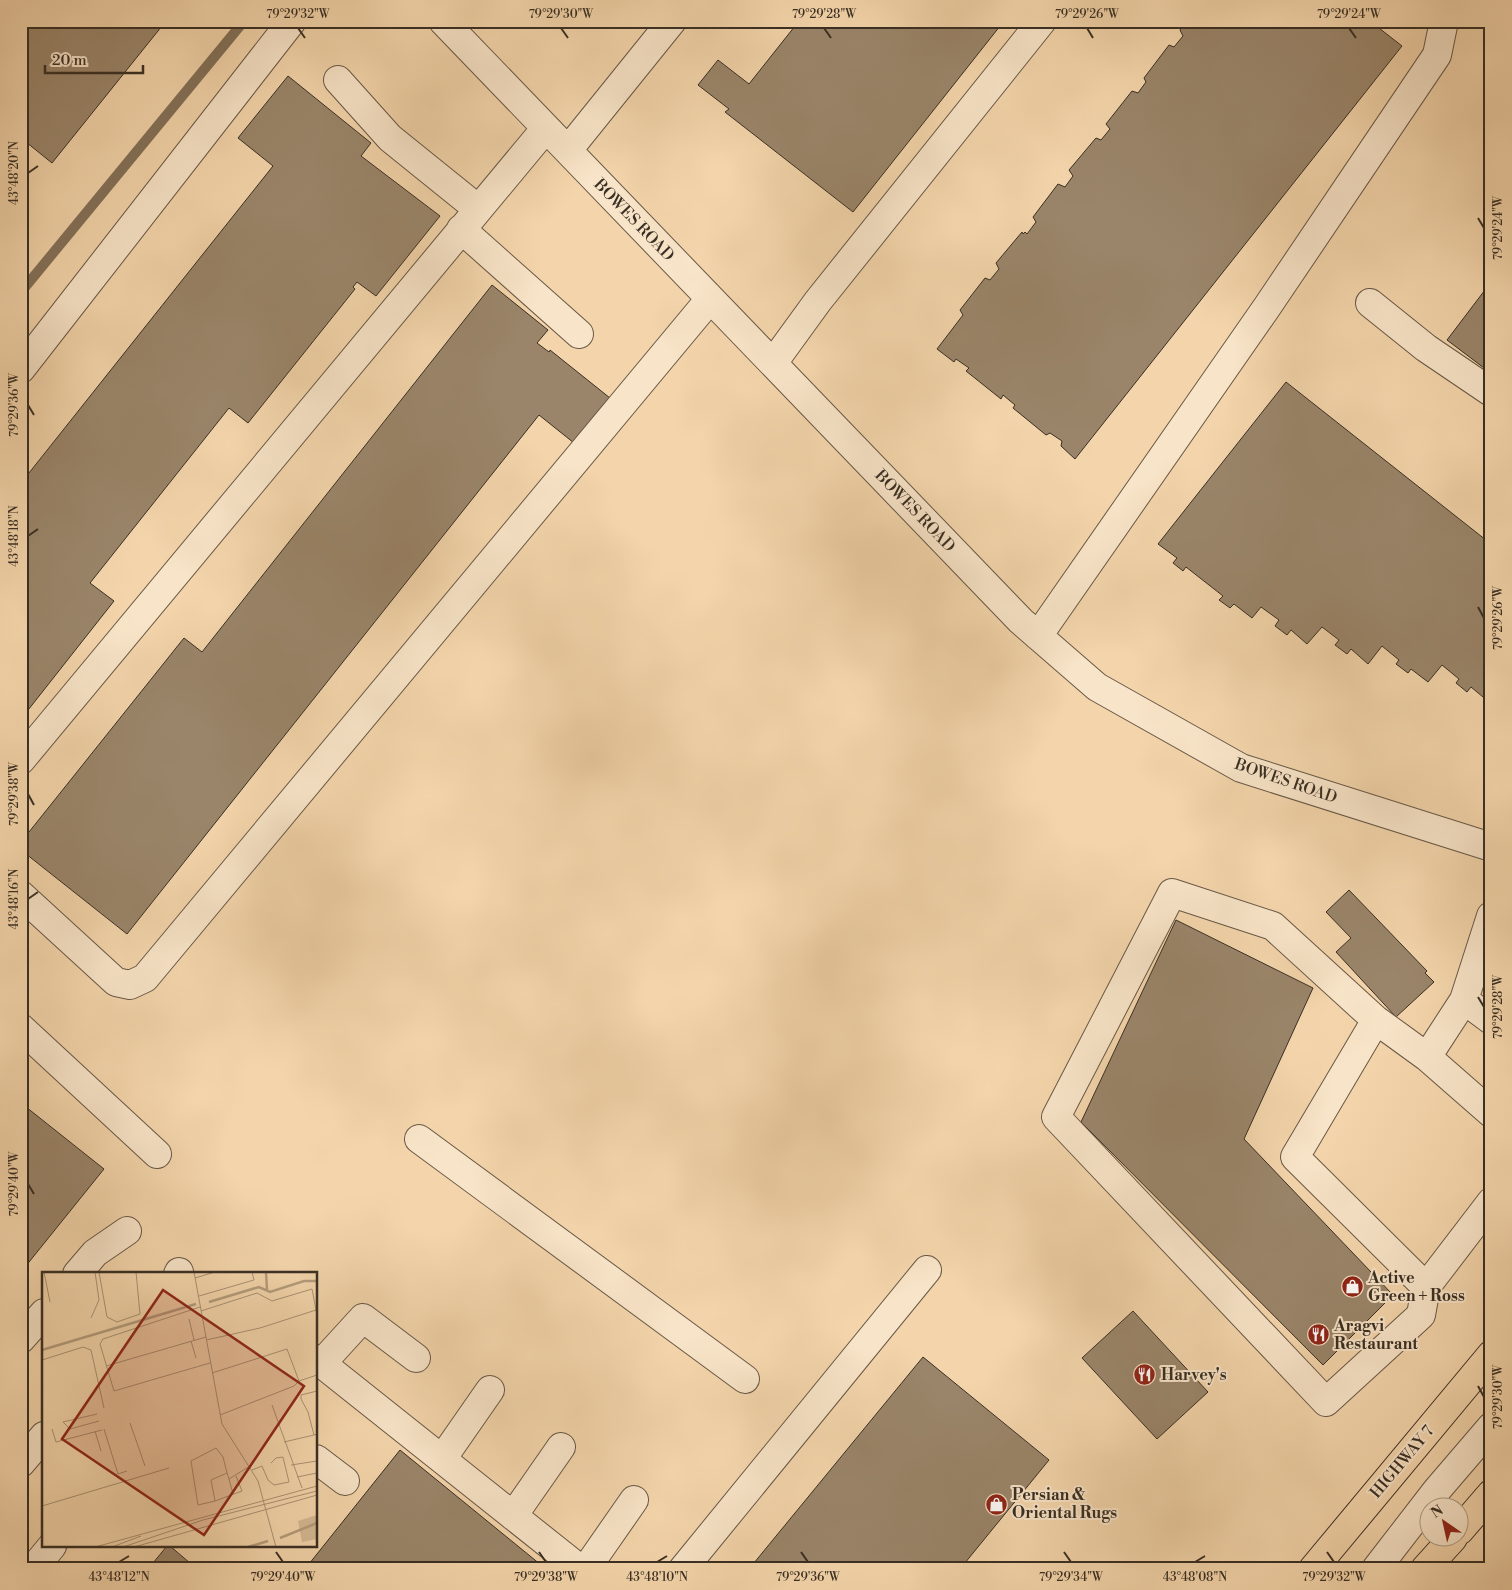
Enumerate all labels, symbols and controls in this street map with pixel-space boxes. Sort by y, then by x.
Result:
text: 79°29'32"W [266,7,331,22]
text: 79°29'30"W [529,7,594,22]
text: 79°29'28"W [792,7,857,22]
text: 79°29'26"W [1055,7,1120,22]
text: 79°29'24"W [1317,7,1382,22]
scale bar [45,42,142,74]
text: 20 m [52,51,87,70]
text: 43°48'20"N [7,141,22,205]
street label: BOWES ROAD [589,174,678,265]
text: 79°29'24"W [1491,195,1506,260]
text: 79°29'36"W [7,372,22,437]
street label: BOWES ROAD [870,465,959,556]
text: 43°48'18"N [7,505,22,567]
text: 79°29'26"W [1491,585,1506,650]
street label: BOWES ROAD [1231,754,1340,808]
text: 79°29'38"W [7,761,22,826]
text: 43°48'16"N [7,868,22,930]
text: 79°29'28"W [1491,974,1506,1039]
text: 79°29'40"W [7,1150,22,1217]
place label: Active Green + Ross [1367,1268,1465,1306]
inset map [42,1272,318,1548]
shop icon: Active Green + Ross [1340,1275,1364,1299]
place label: Aragvi Restaurant [1333,1316,1418,1354]
restaurant icon: Aragvi Restaurant [1306,1323,1330,1347]
restaurant icon: Harvey's [1133,1363,1157,1387]
text: 79°29'30"W [1491,1364,1506,1429]
place label: Harvey's [1161,1365,1227,1385]
street label: HIGHWAY 7 [1366,1421,1438,1503]
place label: Persian & Oriental Rugs [1012,1485,1117,1523]
shop icon: Persian & Oriental Rugs [984,1492,1008,1516]
north arrow [1420,1498,1470,1548]
text: N [1428,1501,1447,1523]
text: 43°48'12"N [88,1570,150,1585]
text: 79°29'40"W [250,1570,317,1585]
text: 79°29'38"W [514,1570,579,1585]
text: 43°48'10"N [626,1570,688,1585]
text: 79°29'36"W [776,1570,841,1585]
text: 79°29'34"W [1039,1570,1104,1585]
text: 43°48'08"N [1163,1570,1227,1585]
text: 79°29'32"W [1302,1570,1367,1585]

